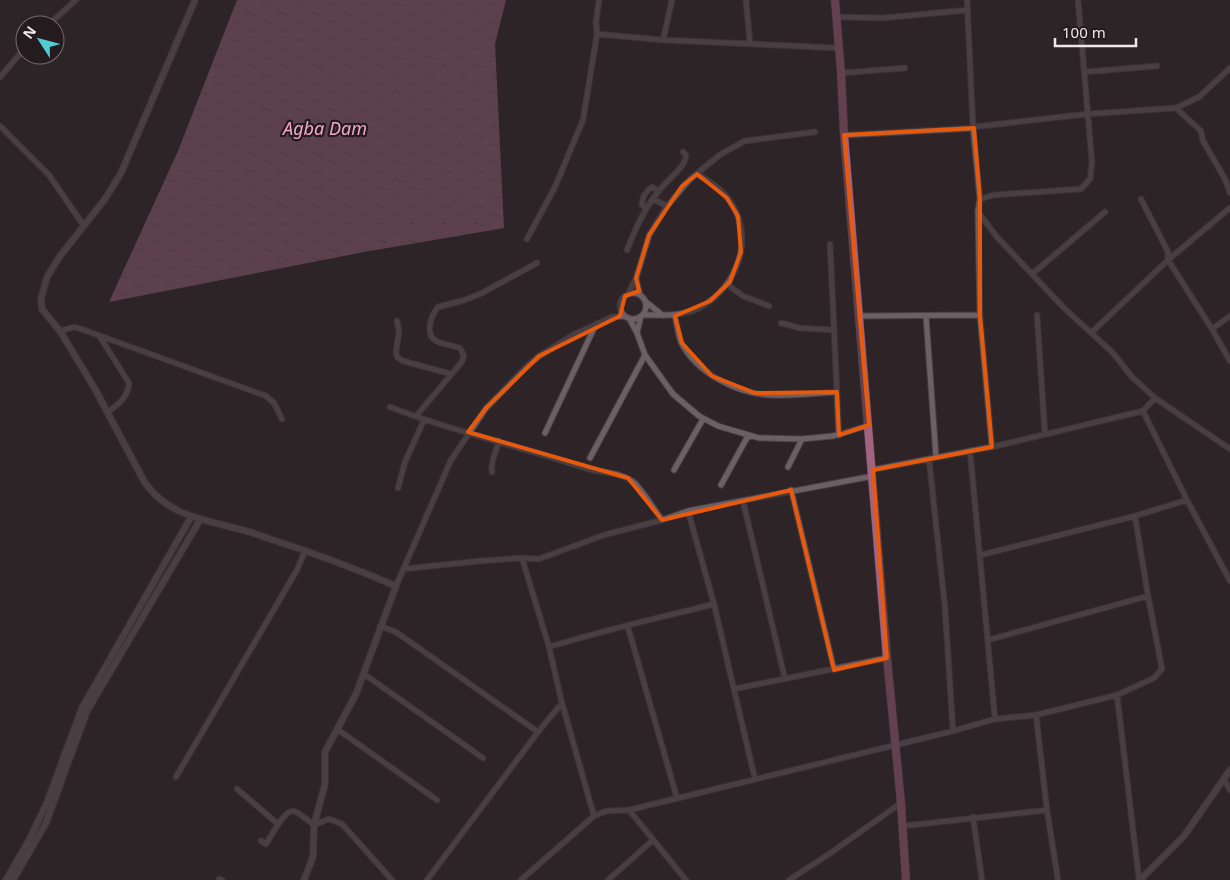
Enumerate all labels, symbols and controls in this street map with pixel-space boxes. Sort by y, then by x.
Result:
north arrow [15,15,65,65]
scale bar [1055,15,1136,47]
text: N [18,22,40,42]
text: 100 m [1062,22,1106,42]
water label: Agba Dam [281,116,367,140]

